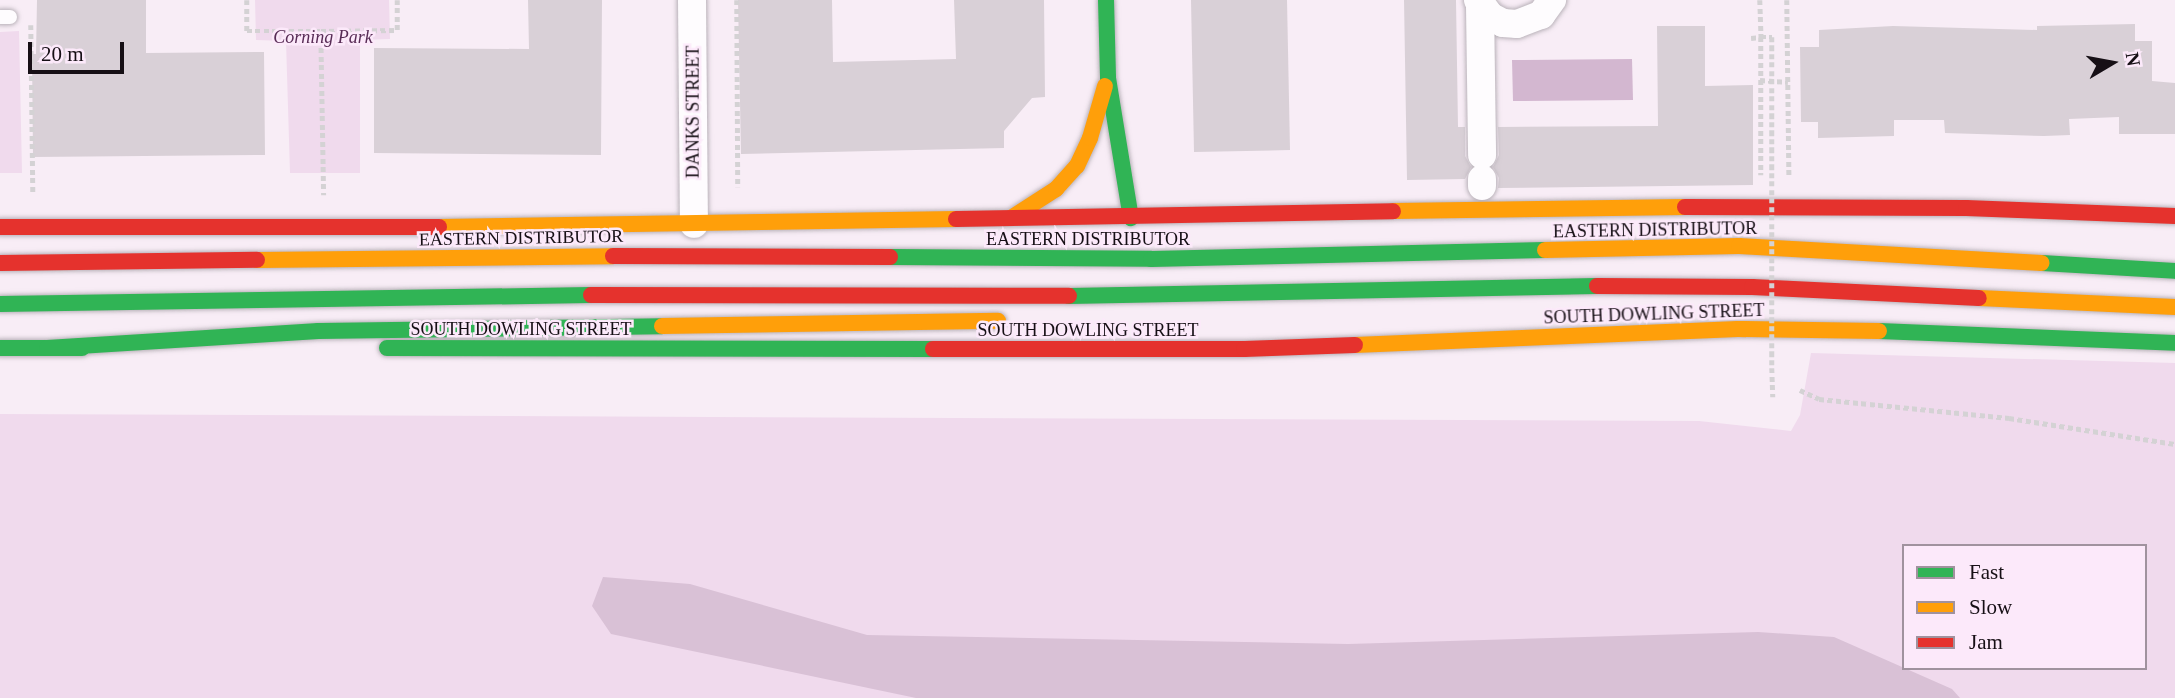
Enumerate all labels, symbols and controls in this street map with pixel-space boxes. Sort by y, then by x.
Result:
park label: Corning Park [273,26,373,48]
scale bar [32,28,128,72]
north arrow [2077,28,2147,98]
text: 20 m [41,42,84,66]
street label: DANKS STREET [682,46,704,178]
text: N [2122,51,2145,68]
street label: EASTERN DISTRIBUTOR [1553,217,1757,243]
street label: EASTERN DISTRIBUTOR [419,225,623,251]
street label: EASTERN DISTRIBUTOR [986,228,1190,250]
street label: SOUTH DOWLING STREET [1543,299,1765,329]
street label: SOUTH DOWLING STREET [411,318,631,340]
street label: SOUTH DOWLING STREET [978,319,1198,341]
legend [1902,544,2147,670]
text: Fast [1969,560,2004,584]
text: Slow [1969,595,2012,619]
text: Jam [1969,630,2003,654]

